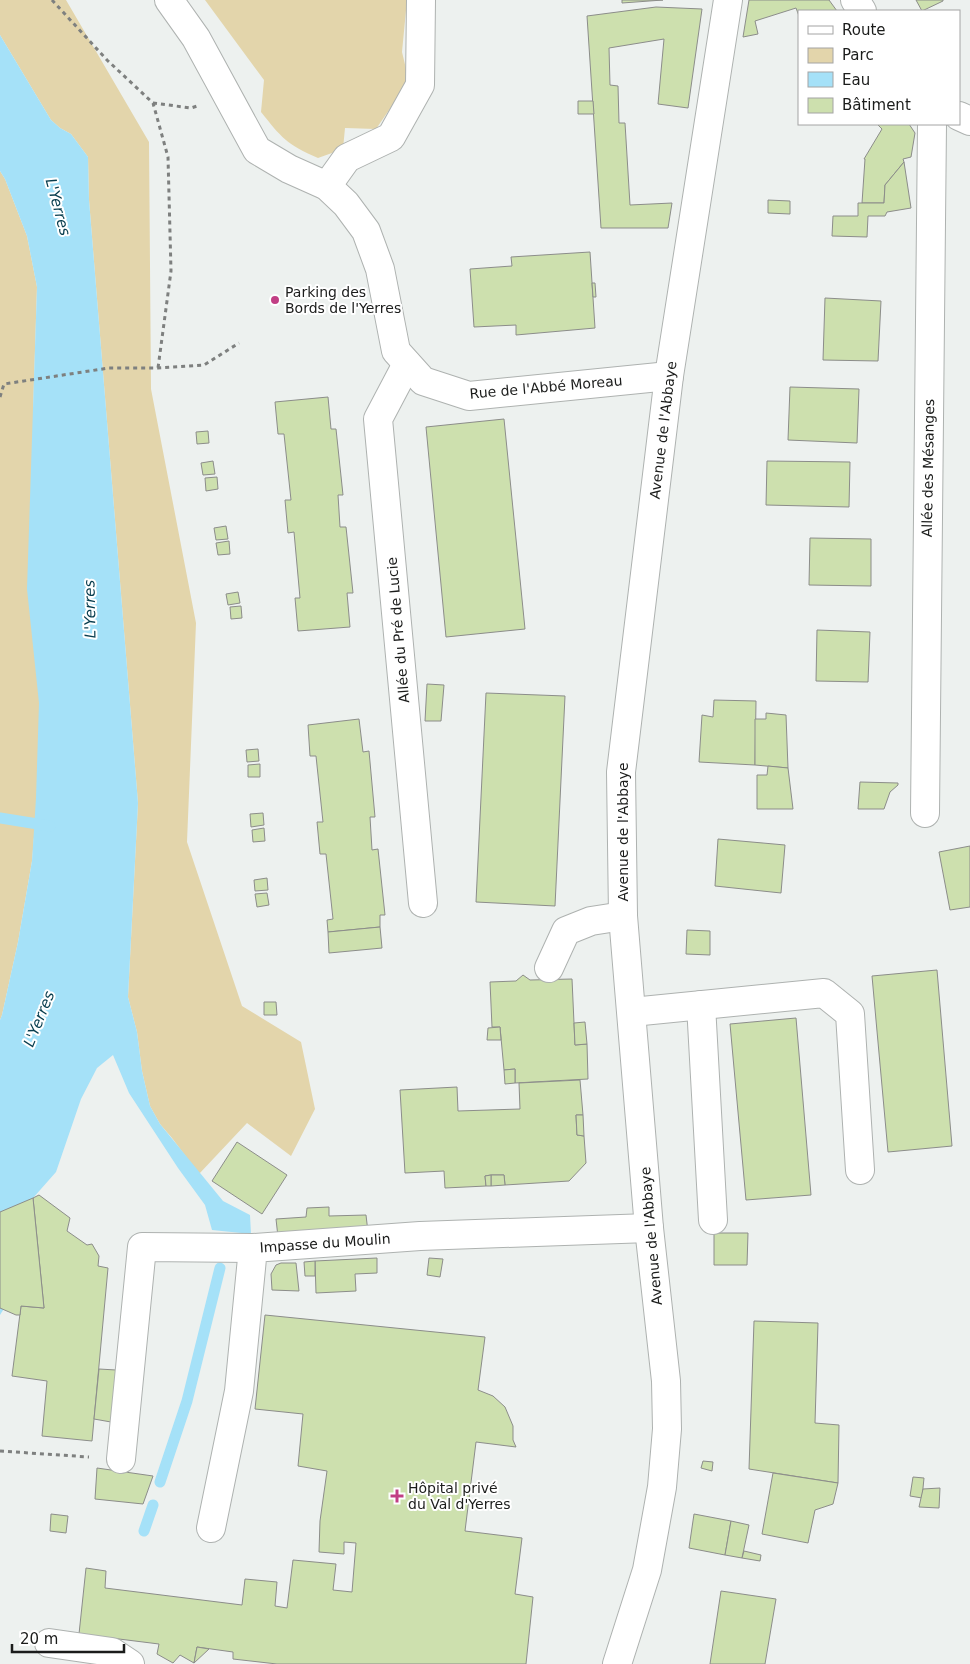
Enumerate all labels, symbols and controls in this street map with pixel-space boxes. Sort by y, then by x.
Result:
legend [798,10,960,125]
text: Route [842,21,886,39]
text: Parc [842,46,874,64]
text: Eau [842,71,870,89]
text: Bâtiment [842,96,911,114]
water label: L'Yerres [42,176,74,238]
place label: Parking des Bords de l'Yerres [285,284,401,316]
marker: Parking des Bords de l'Yerres [269,294,281,306]
street label: Avenue de l'Abbaye [647,360,679,500]
street label: Rue de l'Abbé Moreau [469,372,623,402]
street label: Allée des Mésanges [919,399,937,537]
street label: Allée du Pré de Lucie [384,556,412,704]
water label: L'Yerres [80,579,100,638]
street label: Avenue de l'Abbaye [615,763,631,901]
water label: L'Yerres [20,988,58,1050]
street label: Avenue de l'Abbaye [637,1166,665,1306]
street label: Impasse du Moulin [259,1230,391,1256]
place label: Hôpital privé du Val d'Yerres [408,1480,511,1512]
marker: Hôpital privé du Val d'Yerres [390,1489,404,1503]
scale bar [12,1622,125,1654]
text: 20 m [20,1630,58,1648]

